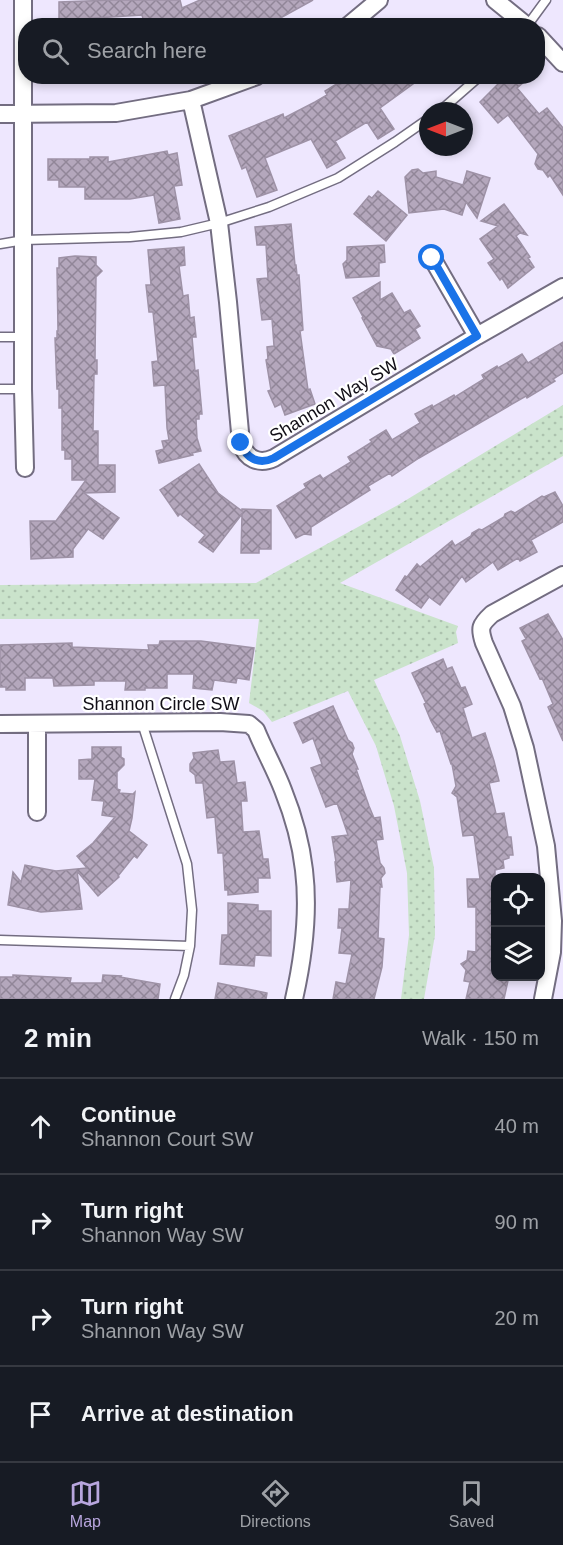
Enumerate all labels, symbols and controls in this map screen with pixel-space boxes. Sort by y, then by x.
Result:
search box [18,18,545,84]
icon: search [39,35,72,68]
text: Search here [87,38,207,63]
north arrow [419,102,473,156]
route start [418,244,444,270]
street label: Shannon Way SW [266,354,402,446]
route end [227,429,253,455]
street label: Shannon Circle SW [82,694,240,714]
map controls [491,873,545,981]
button: locate [491,873,545,927]
button: layers [491,927,545,981]
text: 2 min [24,1023,92,1053]
text: Walk · 150 m [422,1027,539,1049]
text: Continue [81,1102,176,1127]
icon: ahead [24,1110,57,1143]
text: 40 m [495,1115,539,1137]
text: Shannon Court SW [81,1128,253,1150]
text: Turn right [81,1198,183,1223]
icon: right [24,1206,57,1239]
text: 90 m [495,1211,539,1233]
text: Shannon Way SW [81,1224,244,1246]
text: Turn right [81,1294,183,1319]
icon: right [24,1302,57,1335]
text: 20 m [495,1307,539,1329]
text: Shannon Way SW [81,1320,244,1342]
icon: arrive [24,1398,57,1431]
text: Arrive at destination [81,1401,294,1426]
tab: Map [69,1477,102,1531]
tab: Directions [240,1477,311,1531]
tab: Saved [449,1477,494,1531]

